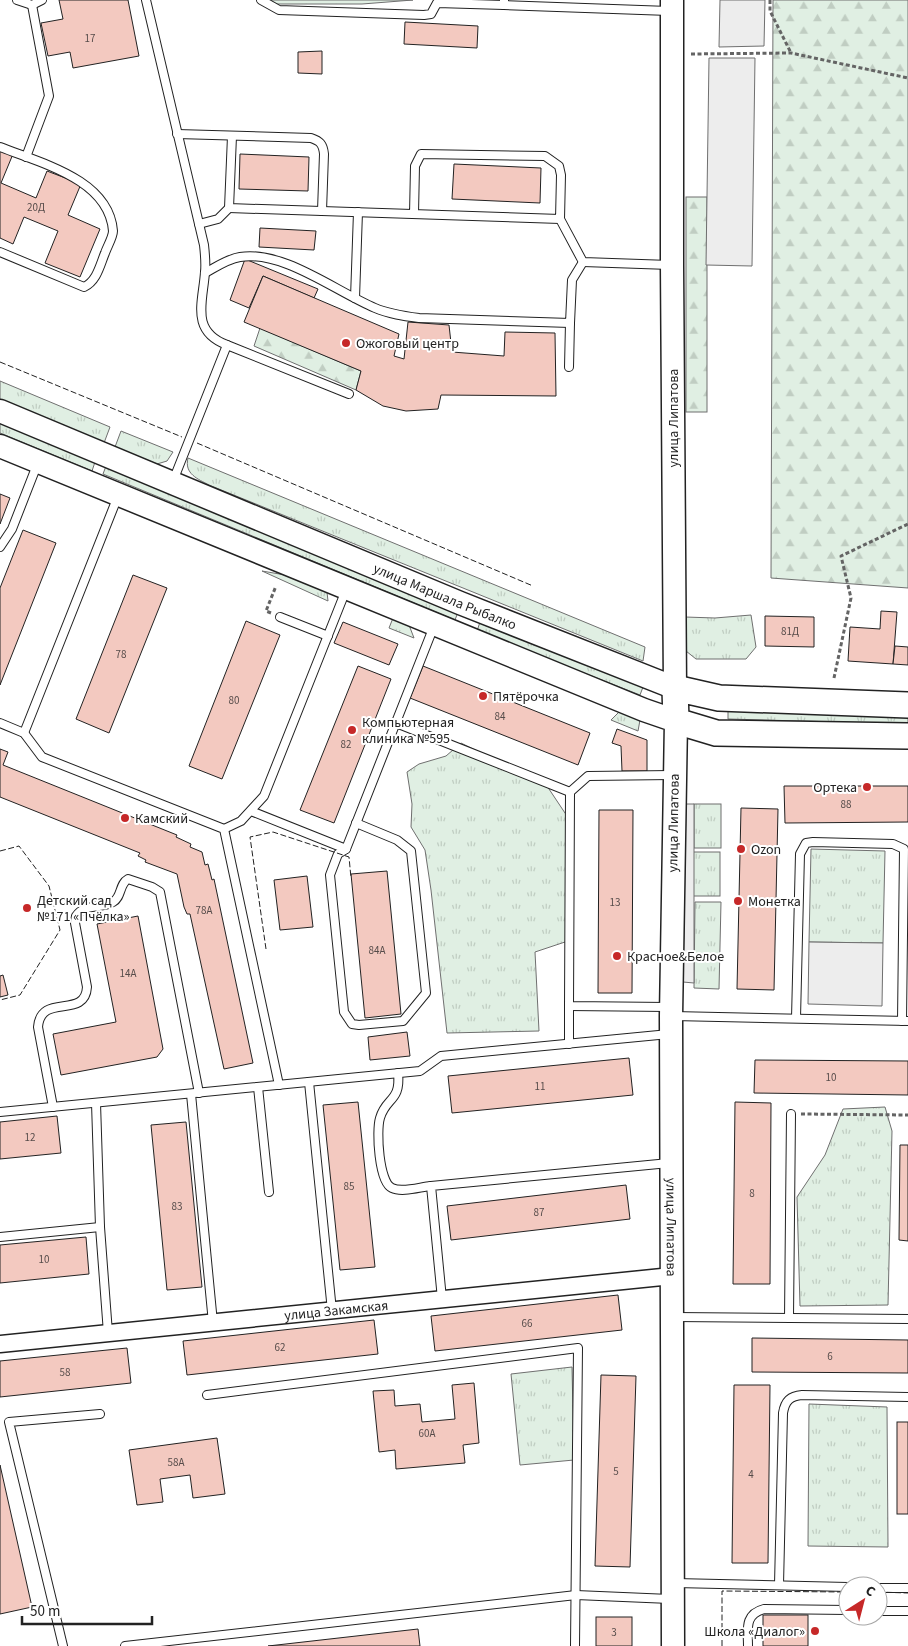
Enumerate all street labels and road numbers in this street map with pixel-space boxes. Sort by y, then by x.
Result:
street label: улица Липатова [664,369,684,467]
street label: улица Маршала Рыбалко [370,559,519,635]
street label: улица Липатова [663,773,685,873]
street label: улица Липатова [661,1178,681,1277]
street label: улица Закамская [283,1296,389,1326]

